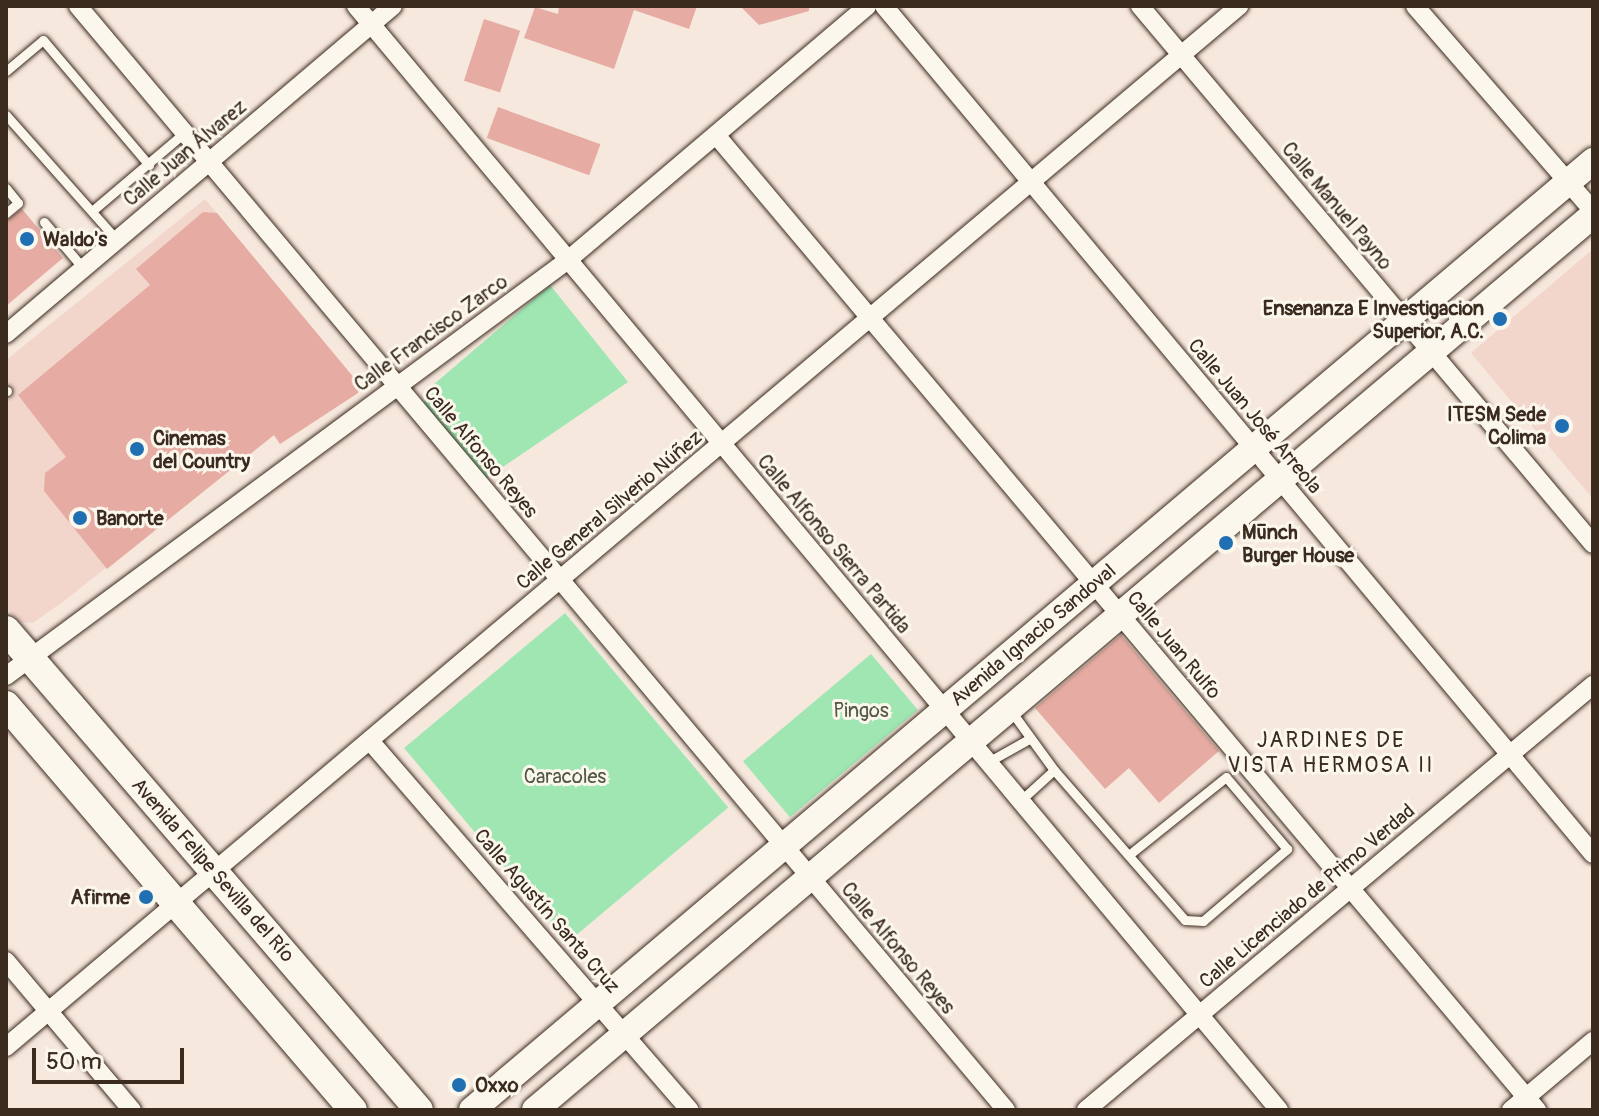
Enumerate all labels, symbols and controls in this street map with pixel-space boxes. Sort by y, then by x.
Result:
street label: Calle Juan Álvarez [119,95,251,211]
street label: Calle Manuel Payno [1277,137,1397,275]
place label: Waldo's [43,227,107,251]
marker: Waldo's [18,230,36,248]
street label: Calle Francisco Zarco [350,269,512,397]
place label: Ensenanza E Investigacion Superior, A.C. [1263,296,1484,343]
marker: Ensenanza E Investigacion Superior, A.C. [1491,310,1509,328]
street label: Calle Juan José Arreola [1183,334,1327,498]
street label: Calle Alfonso Reyes [419,381,543,523]
place label: ITESM Sede Colima [1447,402,1546,449]
marker: ITESM Sede Colima [1553,417,1571,435]
street label: Calle General Silverio Núñez [511,425,707,595]
place label: Cinemas del Country [153,426,250,473]
marker: Cinemas del Country [128,440,146,458]
street label: Calle Alfonso Sierra Partida [752,450,916,638]
place label: Banorte [96,506,164,530]
marker: Banorte [71,509,89,527]
place label: Mūnch Burger House [1242,520,1354,567]
marker: Mūnch Burger House [1217,534,1235,552]
street label: Avenida Ignacio Sandoval [945,559,1121,711]
street label: Calle Juan Rulfo [1122,586,1226,704]
park label: Pingos [833,698,889,722]
district label: JARDINES DE VISTA HERMOSA II [1227,727,1435,778]
park label: Caracoles [524,764,606,788]
street label: Avenida Felipe Sevilla del Río [127,773,299,967]
street label: Calle Licenciado de Primo Verdad [1194,799,1420,993]
street label: Calle Agustín Santa Cruz [469,824,625,998]
street label: Calle Alfonso Reyes [836,877,960,1019]
place label: Afirme [71,885,130,909]
marker: Afirme [137,888,155,906]
scale bar [36,1032,188,1082]
text: 50 m [46,1047,102,1076]
place label: Oxxo [475,1073,518,1097]
marker: Oxxo [450,1076,468,1094]

